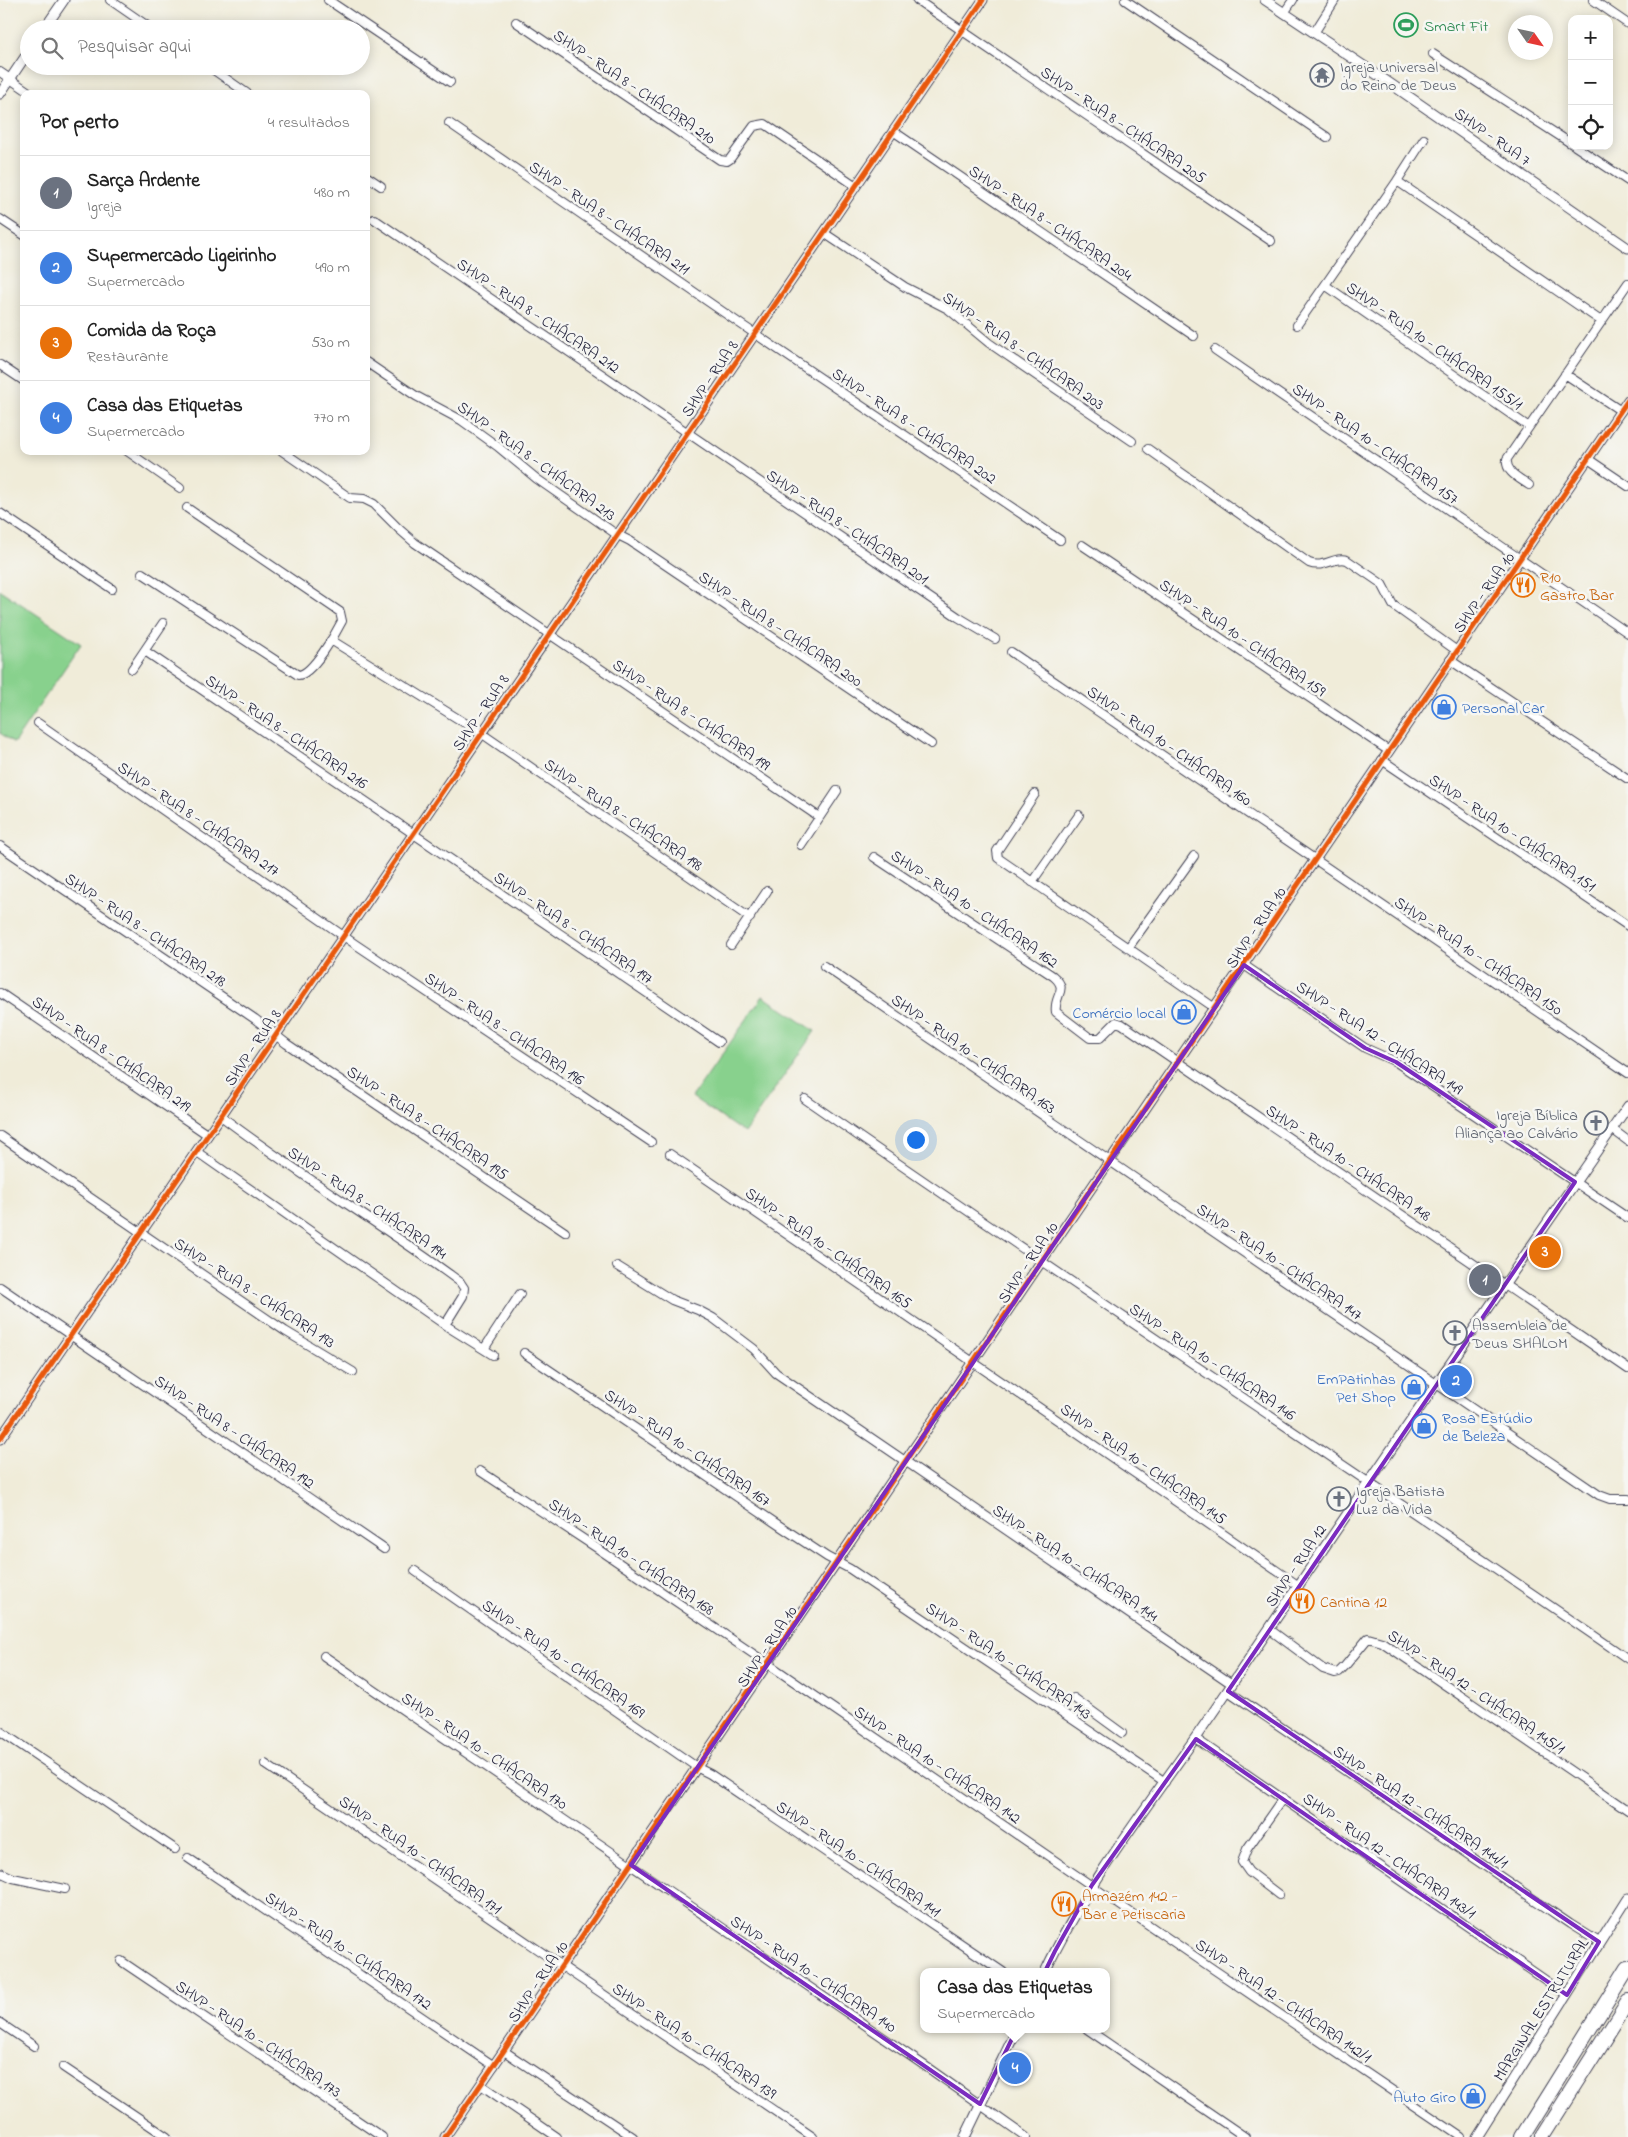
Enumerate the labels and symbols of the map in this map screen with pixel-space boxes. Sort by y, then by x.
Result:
sports icon: Smart Fit [1393,12,1419,38]
place label: Smart Fit [1424,15,1489,39]
north arrow [1508,15,1553,60]
street label: SHVP - RUA 8 - CHÁCARA 210 [548,24,720,151]
place label: Igreja Universal do Reino de Deus [1340,56,1457,98]
street label: SHVP - RUA 8 - CHÁCARA 205 [1035,61,1211,190]
temple icon: Igreja Universal do Reino de Deus [1309,62,1335,88]
street label: SHVP - RUA 7 [1449,102,1535,173]
street label: SHVP - RUA 8 - CHÁCARA 211 [524,156,694,282]
street label: SHVP - RUA 8 - CHÁCARA 204 [963,160,1137,288]
street label: SHVP - RUA 8 - CHÁCARA 212 [451,253,624,380]
street label: SHVP - RUA 10 - CHÁCARA 155/1 [1341,276,1527,417]
street label: SHVP - RUA 8 - CHÁCARA 203 [937,286,1109,417]
street label: SHVP - RUA 8 [676,336,745,422]
street label: SHVP - RUA 8 - CHÁCARA 202 [827,362,1001,491]
street label: SHVP - RUA 10 - CHÁCARA 157 [1287,378,1463,512]
street label: SHVP - RUA 8 - CHÁCARA 213 [451,396,620,528]
street label: SHVP - RUA 8 - CHÁCARA 201 [761,464,933,591]
street label: SHVP - RUA 10 [1448,548,1522,639]
street label: SHVP - RUA 8 - CHÁCARA 200 [693,566,867,694]
place label: R10 Gastro Bar [1540,566,1614,608]
restaurant icon: R10 Gastro Bar [1510,572,1536,598]
street label: SHVP - RUA 10 - CHÁCARA 159 [1154,574,1330,704]
street label: SHVP - RUA 8 - CHÁCARA 199 [607,654,775,778]
street label: SHVP - RUA 8 - CHÁCARA 216 [200,669,372,796]
street label: SHVP - RUA 8 [447,670,516,756]
street label: SHVP - RUA 10 - CHÁCARA 160 [1081,680,1256,813]
shop icon: Personal Car [1431,694,1457,720]
place label: Personal Car [1462,697,1545,721]
street label: SHVP - RUA 8 - CHÁCARA 198 [538,753,707,878]
street label: SHVP - RUA 8 - CHÁCARA 217 [112,756,284,883]
street label: SHVP - RUA 10 - CHÁCARA 151 [1424,769,1600,899]
street label: SHVP - RUA 10 - CHÁCARA 162 [885,844,1063,975]
street label: SHVP - RUA 8 - CHÁCARA 197 [488,866,658,991]
street label: SHVP - RUA 8 - CHÁCARA 218 [59,867,231,994]
street label: SHVP - RUA 10 [1220,882,1293,974]
street label: SHVP - RUA 10 - CHÁCARA 150 [1389,891,1567,1022]
street label: SHVP - RUA 8 - CHÁCARA 196 [419,967,589,1092]
street label: SHVP - RUA 12 - CHÁCARA 149 [1291,976,1467,1102]
street label: SHVP - RUA 10 - CHÁCARA 163 [886,989,1060,1121]
street label: SHVP - RUA 8 - CHÁCARA 219 [26,991,195,1119]
shop icon: Comércio local [1171,999,1197,1025]
place label: Comércio local [1073,1002,1166,1026]
street label: SHVP - RUA 8 [219,1005,288,1091]
street label: SHVP - RUA 8 - CHÁCARA 195 [341,1060,513,1187]
street label: SHVP - RUA 10 - CHÁCARA 148 [1260,1099,1435,1228]
place label: Igreja Bíblica Aliança ao Calvário [1455,1104,1578,1146]
church icon: Igreja Bíblica Aliança ao Calvário [1583,1110,1609,1136]
your location [903,1127,929,1153]
street label: SHVP - RUA 8 - CHÁCARA 194 [282,1141,452,1266]
street label: SHVP - RUA 10 - CHÁCARA 165 [740,1182,916,1315]
street label: SHVP - RUA 10 - CHÁCARA 147 [1191,1198,1367,1328]
street label: SHVP - RUA 10 [992,1217,1065,1309]
street label: SHVP - RUA 8 - CHÁCARA 193 [169,1232,339,1355]
pin: 3 [1529,1233,1561,1271]
pin: 1 [1469,1261,1501,1299]
street label: SHVP - RUA 10 - CHÁCARA 146 [1124,1298,1300,1427]
place label: Assembleia de Deus SHALOM [1471,1314,1568,1356]
church icon: Assembleia de Deus SHALOM [1442,1320,1468,1346]
pin: 2 [1440,1362,1472,1400]
place label: EmPatinhas Pet Shop [1316,1368,1396,1410]
street label: SHVP - RUA 8 - CHÁCARA 192 [149,1370,319,1496]
shop icon: EmPatinhas Pet Shop [1401,1374,1427,1400]
street label: SHVP - RUA 10 - CHÁCARA 167 [599,1384,775,1514]
street label: SHVP - RUA 10 - CHÁCARA 145 [1055,1398,1231,1531]
place label: Rosa Estúdio de Beleza [1442,1407,1532,1449]
shop icon: Rosa Estúdio de Beleza [1411,1413,1437,1439]
place label: Igreja Batista Luz da Vida [1356,1480,1445,1522]
church icon: Igreja Batista Luz da Vida [1326,1486,1352,1512]
street label: SHVP - RUA 10 - CHÁCARA 168 [543,1493,719,1622]
street label: SHVP - RUA 10 - CHÁCARA 144 [987,1499,1163,1629]
street label: SHVP - RUA 12 [1260,1520,1333,1612]
restaurant icon: Cantina 12 [1289,1588,1315,1614]
place label: Cantina 12 [1320,1591,1387,1615]
street label: SHVP - RUA 10 - CHÁCARA 169 [476,1594,650,1725]
street label: SHVP - RUA 10 - CHÁCARA 143 [920,1597,1096,1726]
street label: SHVP - RUA 10 [731,1601,804,1693]
street label: SHVP - RUA 12 - CHÁCARA 145/1 [1382,1624,1569,1761]
street label: SHVP - RUA 10 - CHÁCARA 170 [396,1687,572,1816]
street label: SHVP - RUA 10 - CHÁCARA 142 [848,1701,1025,1831]
street label: SHVP - RUA 12 - CHÁCARA 144/1 [1327,1740,1512,1875]
street label: SHVP - RUA 12 - CHÁCARA 143/1 [1297,1787,1480,1926]
street label: SHVP - RUA 10 - CHÁCARA 171 [333,1790,506,1921]
street label: SHVP - RUA 10 - CHÁCARA 141 [771,1795,945,1924]
place label: Armazém 142 - Bar e Petiscaria [1081,1885,1186,1927]
street label: SHVP - RUA 10 - CHÁCARA 172 [259,1887,436,2017]
restaurant icon: Armazém 142 - Bar e Petiscaria [1051,1891,1077,1917]
street label: SHVP - RUA 10 - CHÁCARA 140 [725,1910,901,2039]
street label: SHVP - RUA 12 - CHÁCARA 142/1 [1190,1933,1376,2070]
street label: MARGINAL ESTRUTURAL [1488,1934,1596,2086]
street label: SHVP - RUA 10 [502,1936,575,2028]
street label: SHVP - RUA 10 - CHÁCARA 173 [170,1975,346,2104]
street label: SHVP - RUA 10 - CHÁCARA 139 [607,1977,781,2106]
pin: 4 [999,2049,1031,2087]
shop icon: Auto Giro [1460,2083,1486,2109]
place label: Auto Giro [1393,2086,1456,2110]

